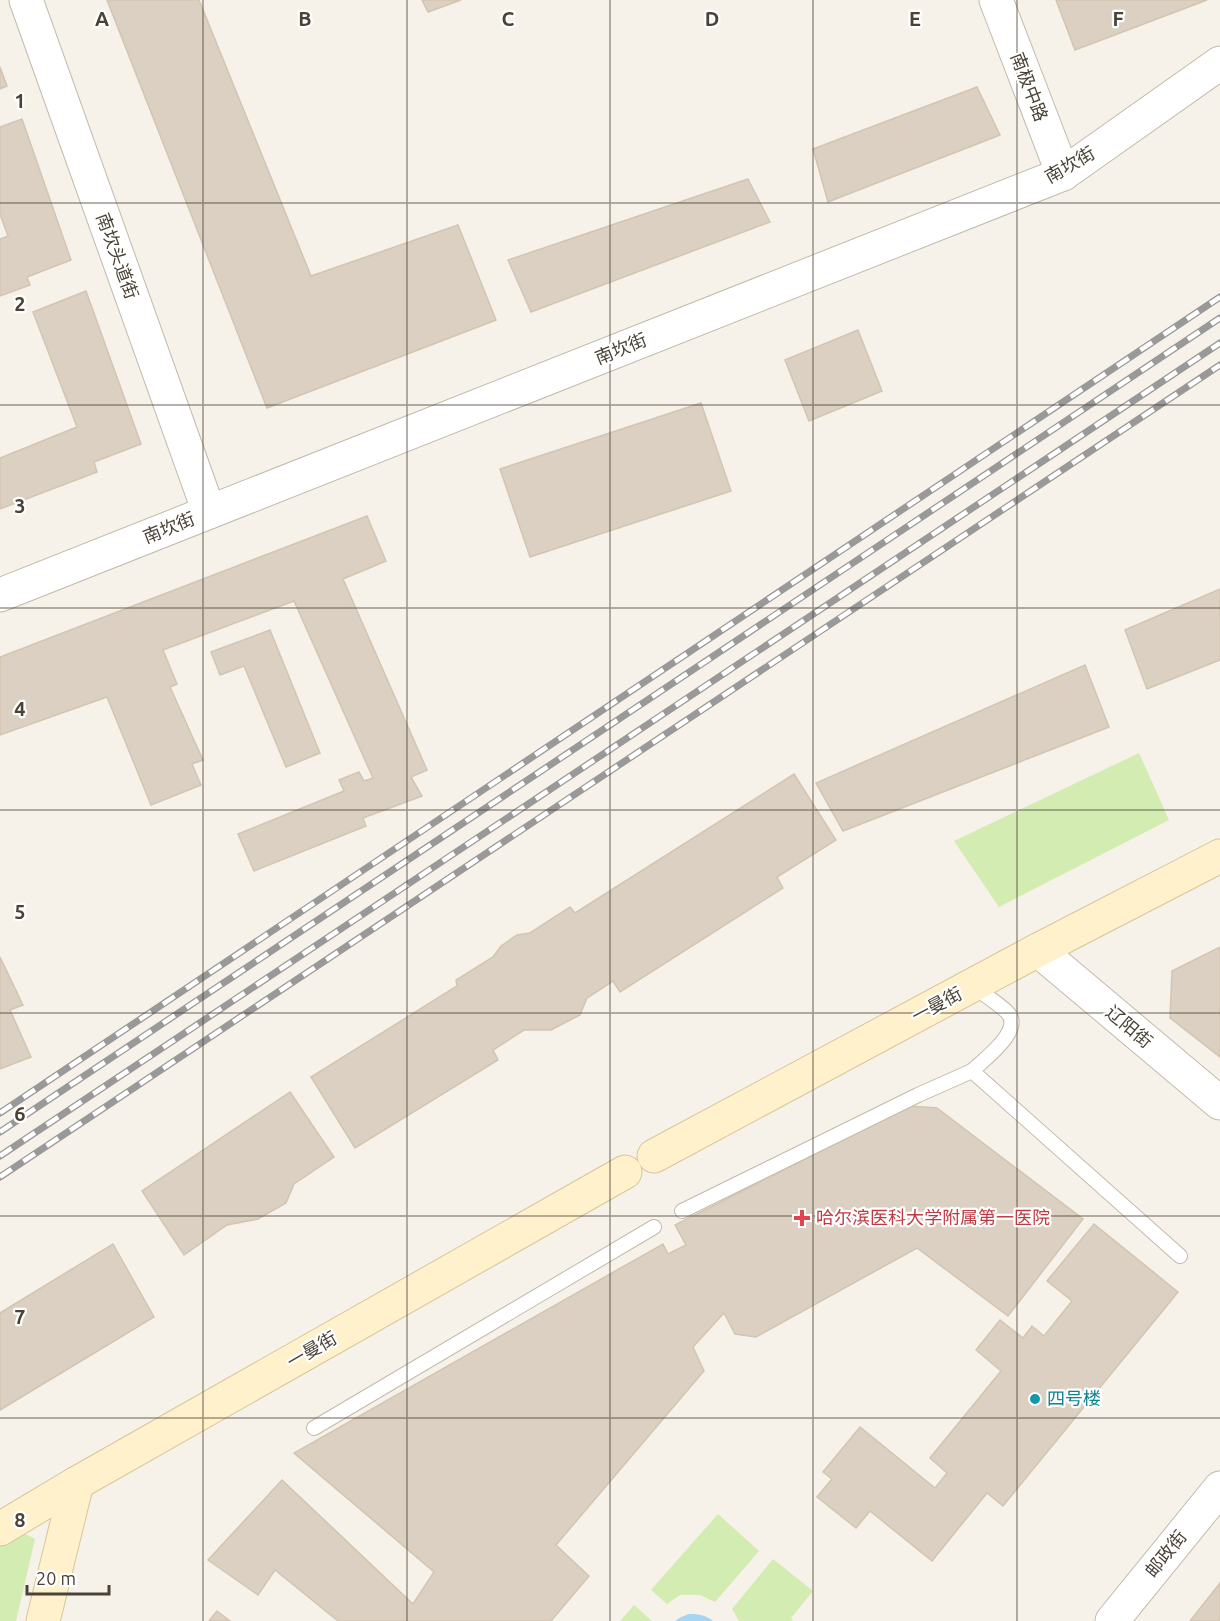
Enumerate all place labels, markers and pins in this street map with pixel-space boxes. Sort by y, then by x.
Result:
place label: 哈尔滨医科大学附属第一医院 [816,1207,1050,1227]
marker: 哈尔滨医科大学附属第一医院 [793,1209,811,1227]
place label: 四号楼 [1047,1388,1101,1408]
marker: 四号楼 [1028,1392,1042,1406]

